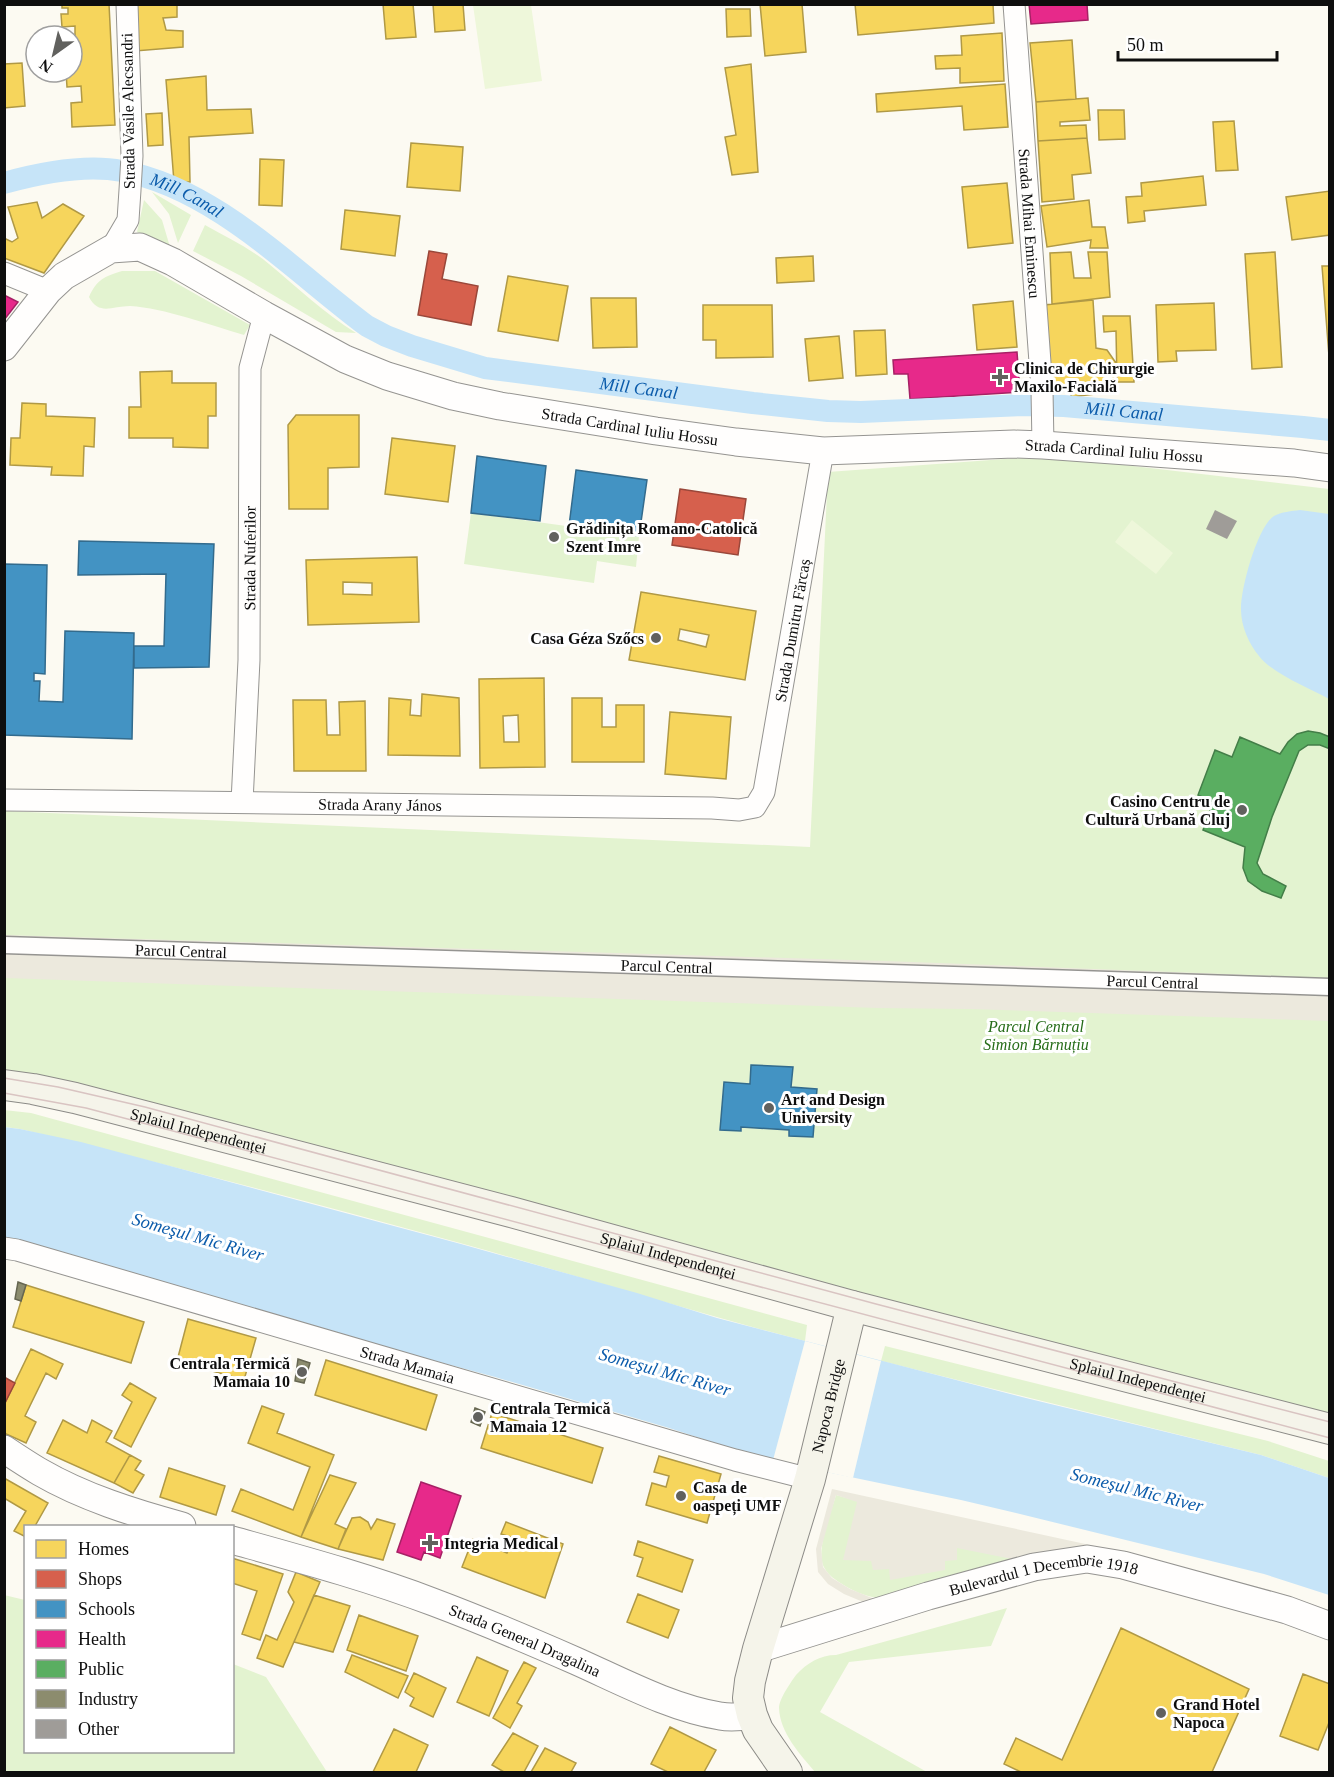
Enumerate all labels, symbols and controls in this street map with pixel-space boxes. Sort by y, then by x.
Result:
north arrow [24,24,84,84]
scale bar [1118,24,1277,62]
street label: Strada Vasile Alecsandri [118,32,138,189]
text: 50 m [1127,35,1164,55]
text: N [36,55,55,76]
street label: Strada Mihai Eminescu [1016,148,1044,299]
water label: Mill Canal [147,169,227,222]
place label: Clinica de Chirurgie Maxilo-Facială [1014,360,1154,395]
marker: Clinica de Chirurgie Maxilo-Facială [991,368,1009,386]
water label: Mill Canal [597,373,679,403]
water label: Mill Canal [1083,398,1164,425]
street label: Strada Cardinal Iuliu Hossu [540,404,719,448]
street label: Strada Cardinal Iuliu Hossu [1025,436,1204,465]
street label: Strada Nuferilor [241,505,258,610]
place label: Grădinița Romano-Catolică Szent Imre [566,520,758,555]
marker: Grădinița Romano-Catolică Szent Imre [547,530,561,544]
street label: Strada Dumitru Fărcaș [771,557,814,703]
place label: Casa Géza Szőcs [530,630,644,647]
marker: Casa Géza Szőcs [649,631,663,645]
place label: Casino Centru de Cultură Urbană Cluj [1085,793,1230,829]
street label: Strada Arany János [318,795,442,814]
marker: Casino Centru de Cultură Urbană Cluj [1235,803,1249,817]
street label: Parcul Central [135,941,228,961]
street label: Parcul Central [620,956,713,976]
street label: Parcul Central [1106,971,1199,991]
park label: Parcul Central Simion Bărnuțiu [983,1018,1089,1054]
place label: Art and Design University [781,1091,885,1127]
marker: Art and Design University [762,1101,776,1115]
street label: Splaiul Independenței [129,1104,269,1156]
water label: Someşul Mic River [130,1209,267,1266]
street label: Splaiul Independenței [598,1229,739,1282]
street label: Strada Mamaia [358,1342,457,1386]
water label: Someşul Mic River [597,1344,734,1401]
street label: Splaiul Independenței [1068,1354,1209,1405]
place label: Centrala Termică Mamaia 10 [170,1355,290,1390]
street label: Napoca Bridge [808,1357,847,1455]
marker: Centrala Termică Mamaia 10 [295,1365,309,1379]
place label: Centrala Termică Mamaia 12 [490,1400,610,1435]
marker: Centrala Termică Mamaia 12 [471,1410,485,1424]
water label: Someşul Mic River [1069,1464,1206,1516]
place label: Casa de oaspeți UMF [693,1479,782,1516]
marker: Casa de oaspeți UMF [674,1489,688,1503]
legend [24,1525,234,1753]
marker: Integria Medical [421,1534,439,1552]
place label: Integria Medical [444,1535,559,1553]
text: Homes [78,1539,129,1559]
street label: Bulevardul 1 Decembrie 1918 [947,1550,1140,1598]
text: Shops [78,1569,122,1589]
text: Schools [78,1599,135,1619]
street label: Strada General Dragalina [447,1601,603,1680]
text: Health [78,1629,126,1649]
text: Public [78,1659,124,1679]
text: Industry [78,1689,138,1709]
place label: Grand Hotel Napoca [1173,1696,1260,1732]
marker: Grand Hotel Napoca [1154,1706,1168,1720]
text: Other [78,1719,119,1739]

